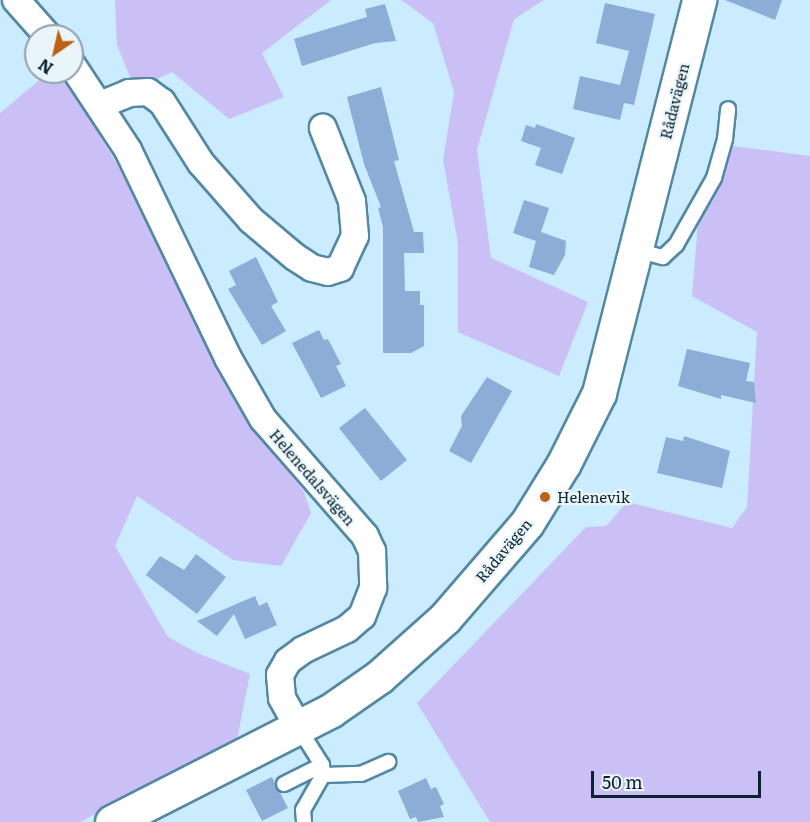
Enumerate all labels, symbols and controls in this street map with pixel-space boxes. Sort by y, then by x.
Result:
north arrow [24,24,84,84]
text: N [33,54,57,81]
street label: Rådavägen [656,61,692,141]
street label: Helenedalsvägen [266,425,360,529]
place label: Helenevik [557,488,630,506]
marker: Helenevik [538,490,552,504]
street label: Rådavägen [471,514,535,586]
scale bar [594,759,764,797]
text: 50 m [602,768,643,795]

